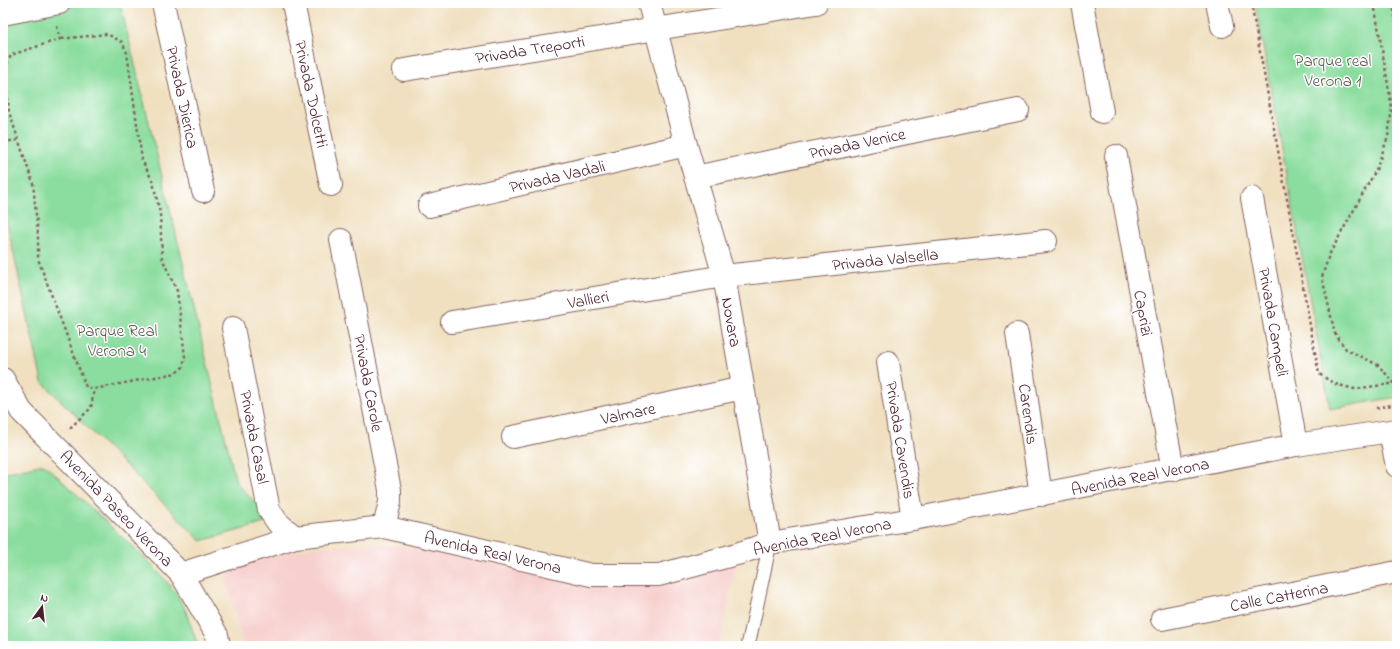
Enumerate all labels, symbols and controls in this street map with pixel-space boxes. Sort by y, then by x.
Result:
street label: Privada Treporti [474,29,587,71]
street label: Privada Dolcetti [287,38,334,150]
street label: Privada Dierica [158,44,205,151]
park label: Parque real Verona 1 [1295,49,1372,94]
street label: Privada Venice [807,122,908,167]
street label: Privada Vadali [507,154,608,201]
street label: Privada Valsella [831,242,940,279]
street label: Privada Campeli [1251,266,1294,379]
street label: Vallieri [564,285,611,317]
street label: Caprizi [1126,288,1159,338]
street label: Novara [714,295,747,349]
park label: Parque Real Verona 4 [77,319,158,364]
street label: Privada Carole [346,333,389,434]
street label: Privada Cavendis [878,380,921,501]
street label: Carendis [1011,382,1044,446]
street label: Privada Casal [232,388,275,486]
street label: Valmare [598,396,658,433]
street label: Avenida Paseo Verona [53,445,178,573]
street label: Avenida Real Verona [1069,452,1211,503]
street label: Avenida Real Verona [751,512,893,563]
street label: Avenida Real Verona [422,526,564,581]
street label: Calle Catterina [1228,576,1331,619]
north arrow [22,587,62,627]
text: N [39,590,50,607]

